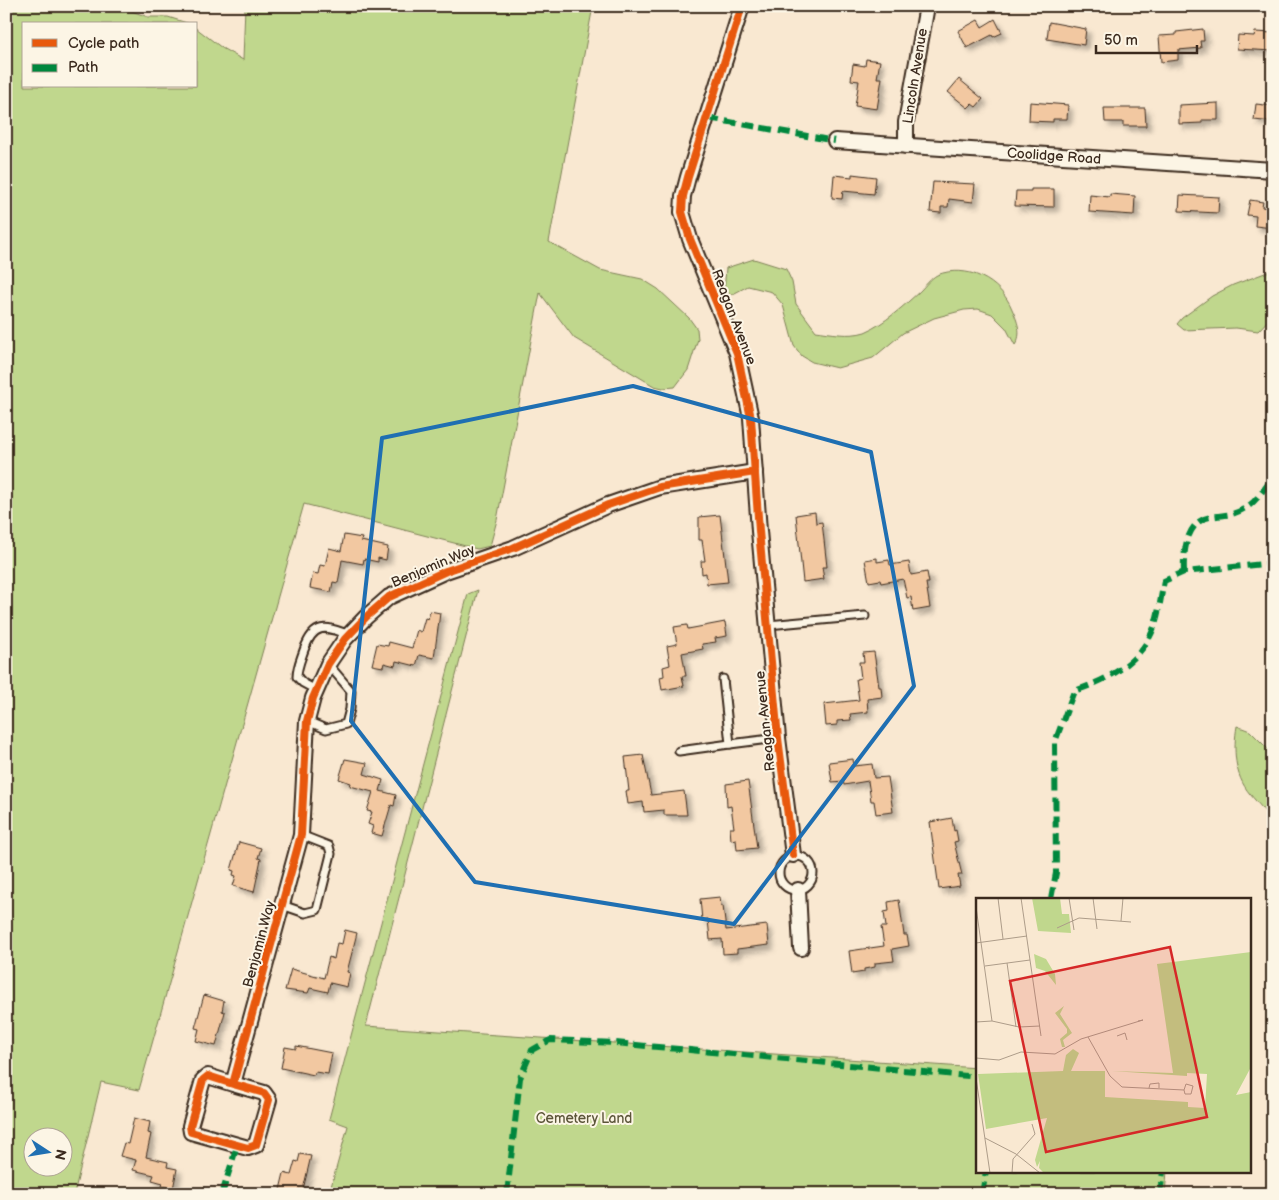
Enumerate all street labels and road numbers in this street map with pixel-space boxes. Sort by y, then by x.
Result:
street label: Lincoln Avenue [899,27,931,125]
street label: Coolidge Road [1006,144,1102,168]
street label: Reagan Avenue [708,267,760,367]
street label: Benjamin Way [389,540,478,591]
street label: Reagan Avenue [751,670,779,772]
street label: Benjamin Way [239,898,279,989]

